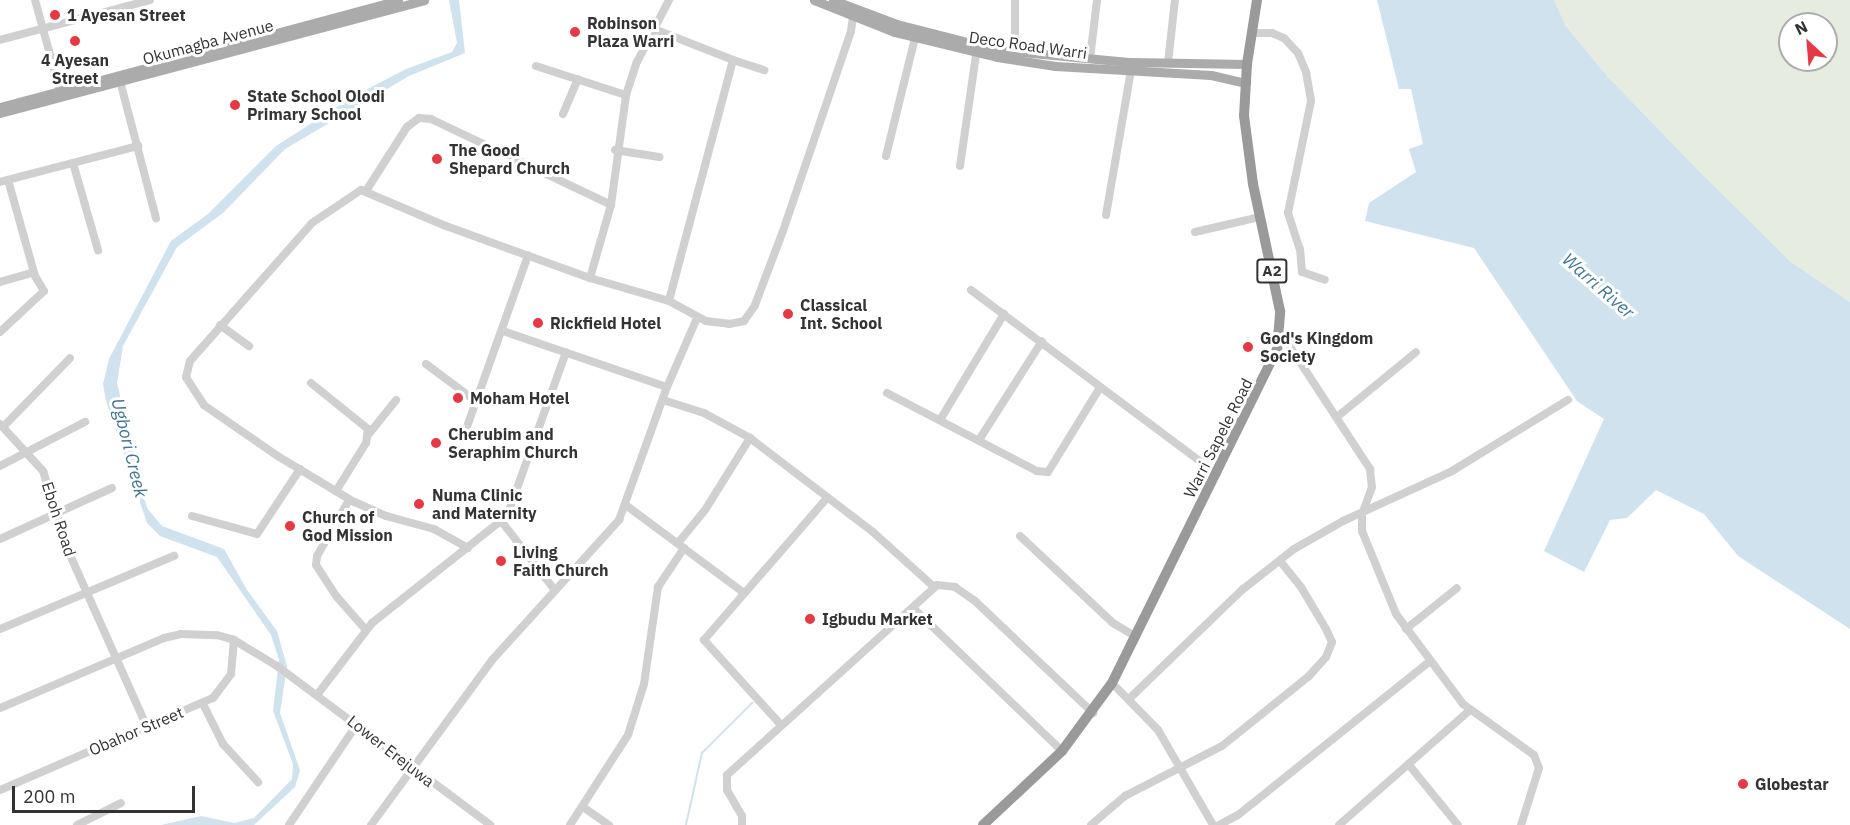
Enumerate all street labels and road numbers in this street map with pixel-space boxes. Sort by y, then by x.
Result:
street label: Okumagba Avenue [140,15,276,69]
street label: Deco Road Warri [968,27,1088,63]
road number: A2 [1256,259,1288,283]
street label: Warri Sapele Road [1180,375,1256,501]
street label: Eboh Road [38,479,80,559]
street label: Obahor Street [86,702,186,760]
street label: Lower Erejuwa [344,711,438,791]

